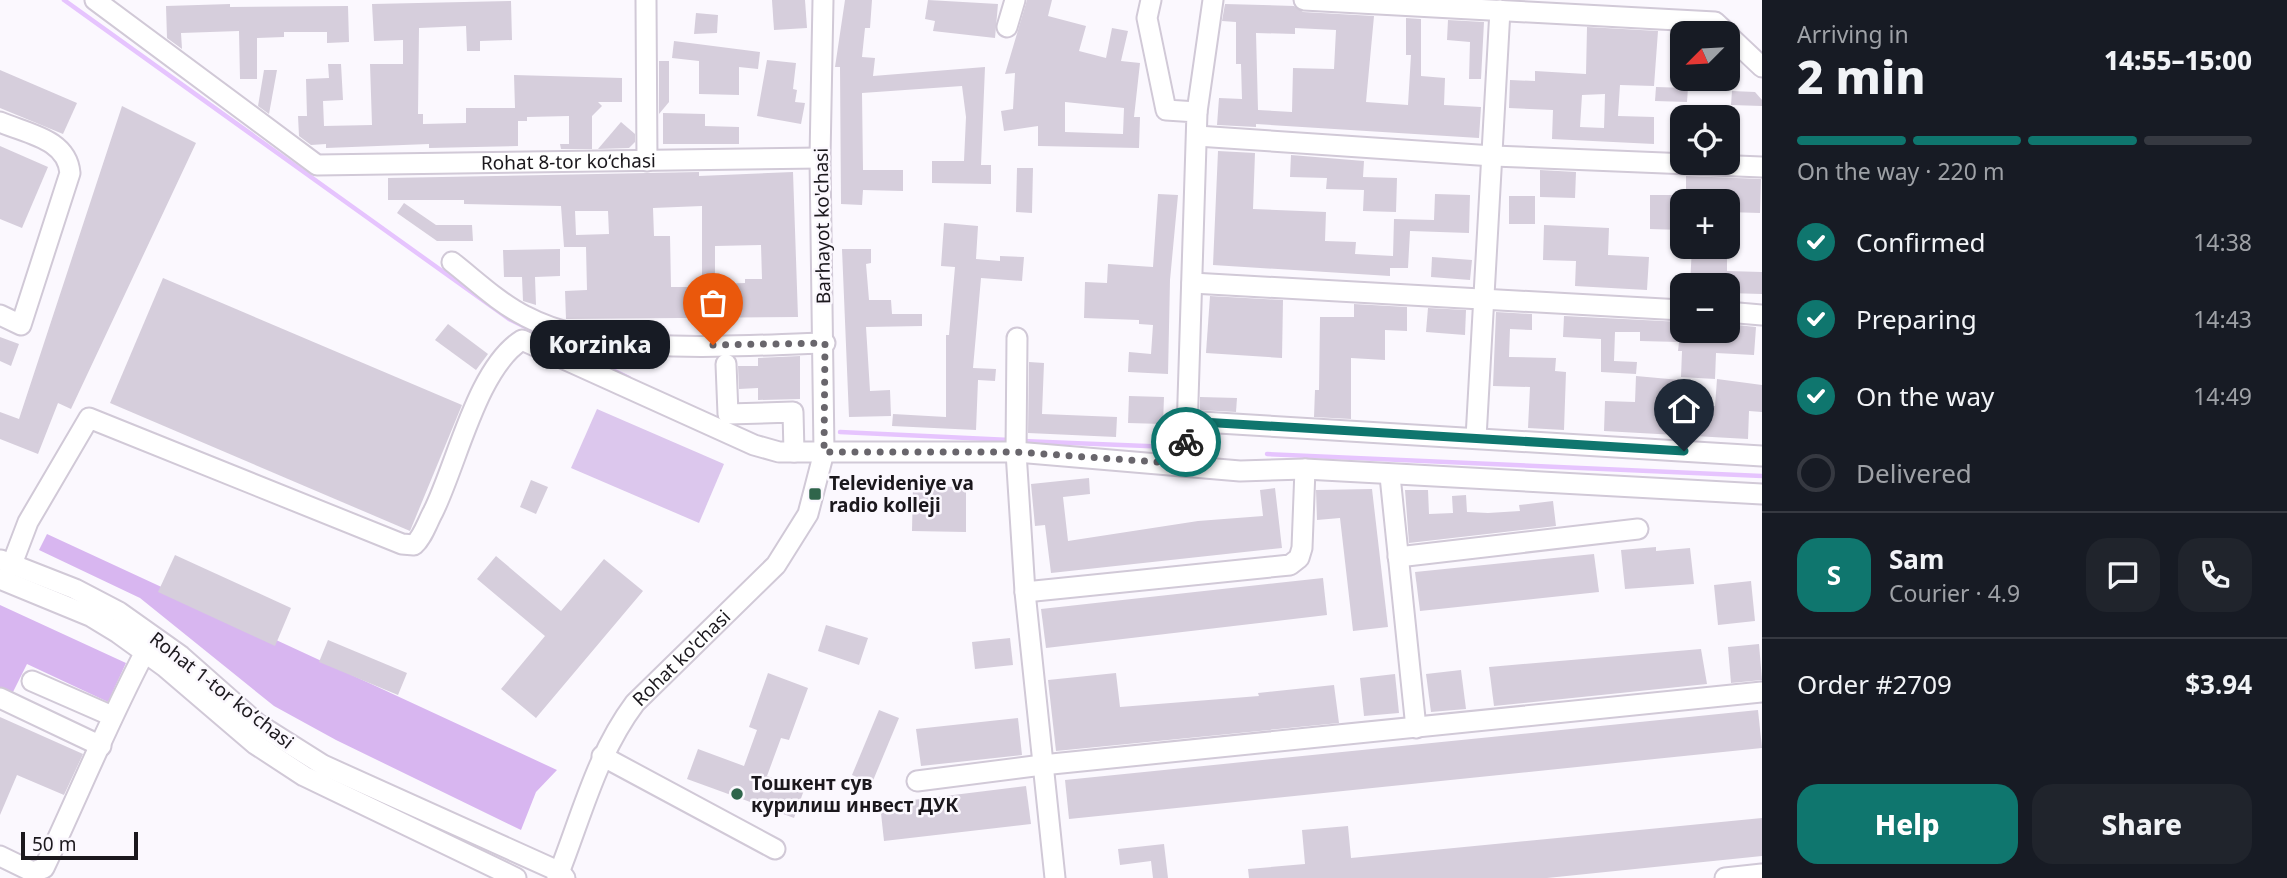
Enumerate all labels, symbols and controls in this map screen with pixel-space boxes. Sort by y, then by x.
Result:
text: Arriving in [1797,18,1909,50]
north arrow [1670,21,1740,91]
map controls [1670,21,1740,343]
text: 14:55–15:00 [2104,42,2252,78]
text: 2 min [1797,45,1926,107]
button: locate [1670,105,1740,175]
street label: Rohat 8-tor ko‘chasi [481,147,656,176]
street label: Barhayot ko'chasi [808,148,836,304]
text: On the way · 220 m [1797,155,2004,187]
button: + [1670,189,1740,259]
icon: check [1797,223,1835,261]
text: Confirmed [1856,224,1986,260]
text: 14:38 [2193,226,2252,258]
pin [683,273,743,345]
button: − [1670,273,1740,343]
icon: bag [694,284,732,322]
icon: check [1797,300,1835,338]
text: Preparing [1856,301,1977,337]
text: 14:43 [2193,303,2252,335]
callout: Korzinka [531,320,671,370]
text: Korzinka [548,328,652,360]
icon: check [1797,377,1835,415]
text: On the way [1856,378,1994,414]
pin [1654,379,1714,451]
text: 14:49 [2193,380,2252,412]
icon: home [1665,390,1703,428]
courier [1151,407,1221,477]
icon: bike [1167,423,1205,461]
text: Delivered [1856,455,1972,491]
place label: Televideniye va radio kolleji [829,470,974,518]
marker: Televideniye va radio kolleji [807,486,823,502]
button: chat [2086,538,2160,612]
button: phone [2178,538,2252,612]
text: Sam [1889,541,1944,577]
text: S [1827,557,1841,593]
text: Courier · 4.9 [1889,577,2020,609]
street label: Rohat ko'chasi [627,604,736,712]
street label: Rohat 1-tor koʻchasi [145,626,299,754]
text: Order #2709 [1797,666,1952,702]
text: $3.94 [2185,666,2252,702]
place label: Тошкент сув курилиш инвест ДУК [751,770,959,818]
button: Help [1797,784,2018,864]
button: Share [2032,784,2252,864]
marker: Тошкент сув курилиш инвест ДУК [729,786,745,802]
scale bar [21,829,138,861]
text: 50 m [32,831,76,857]

